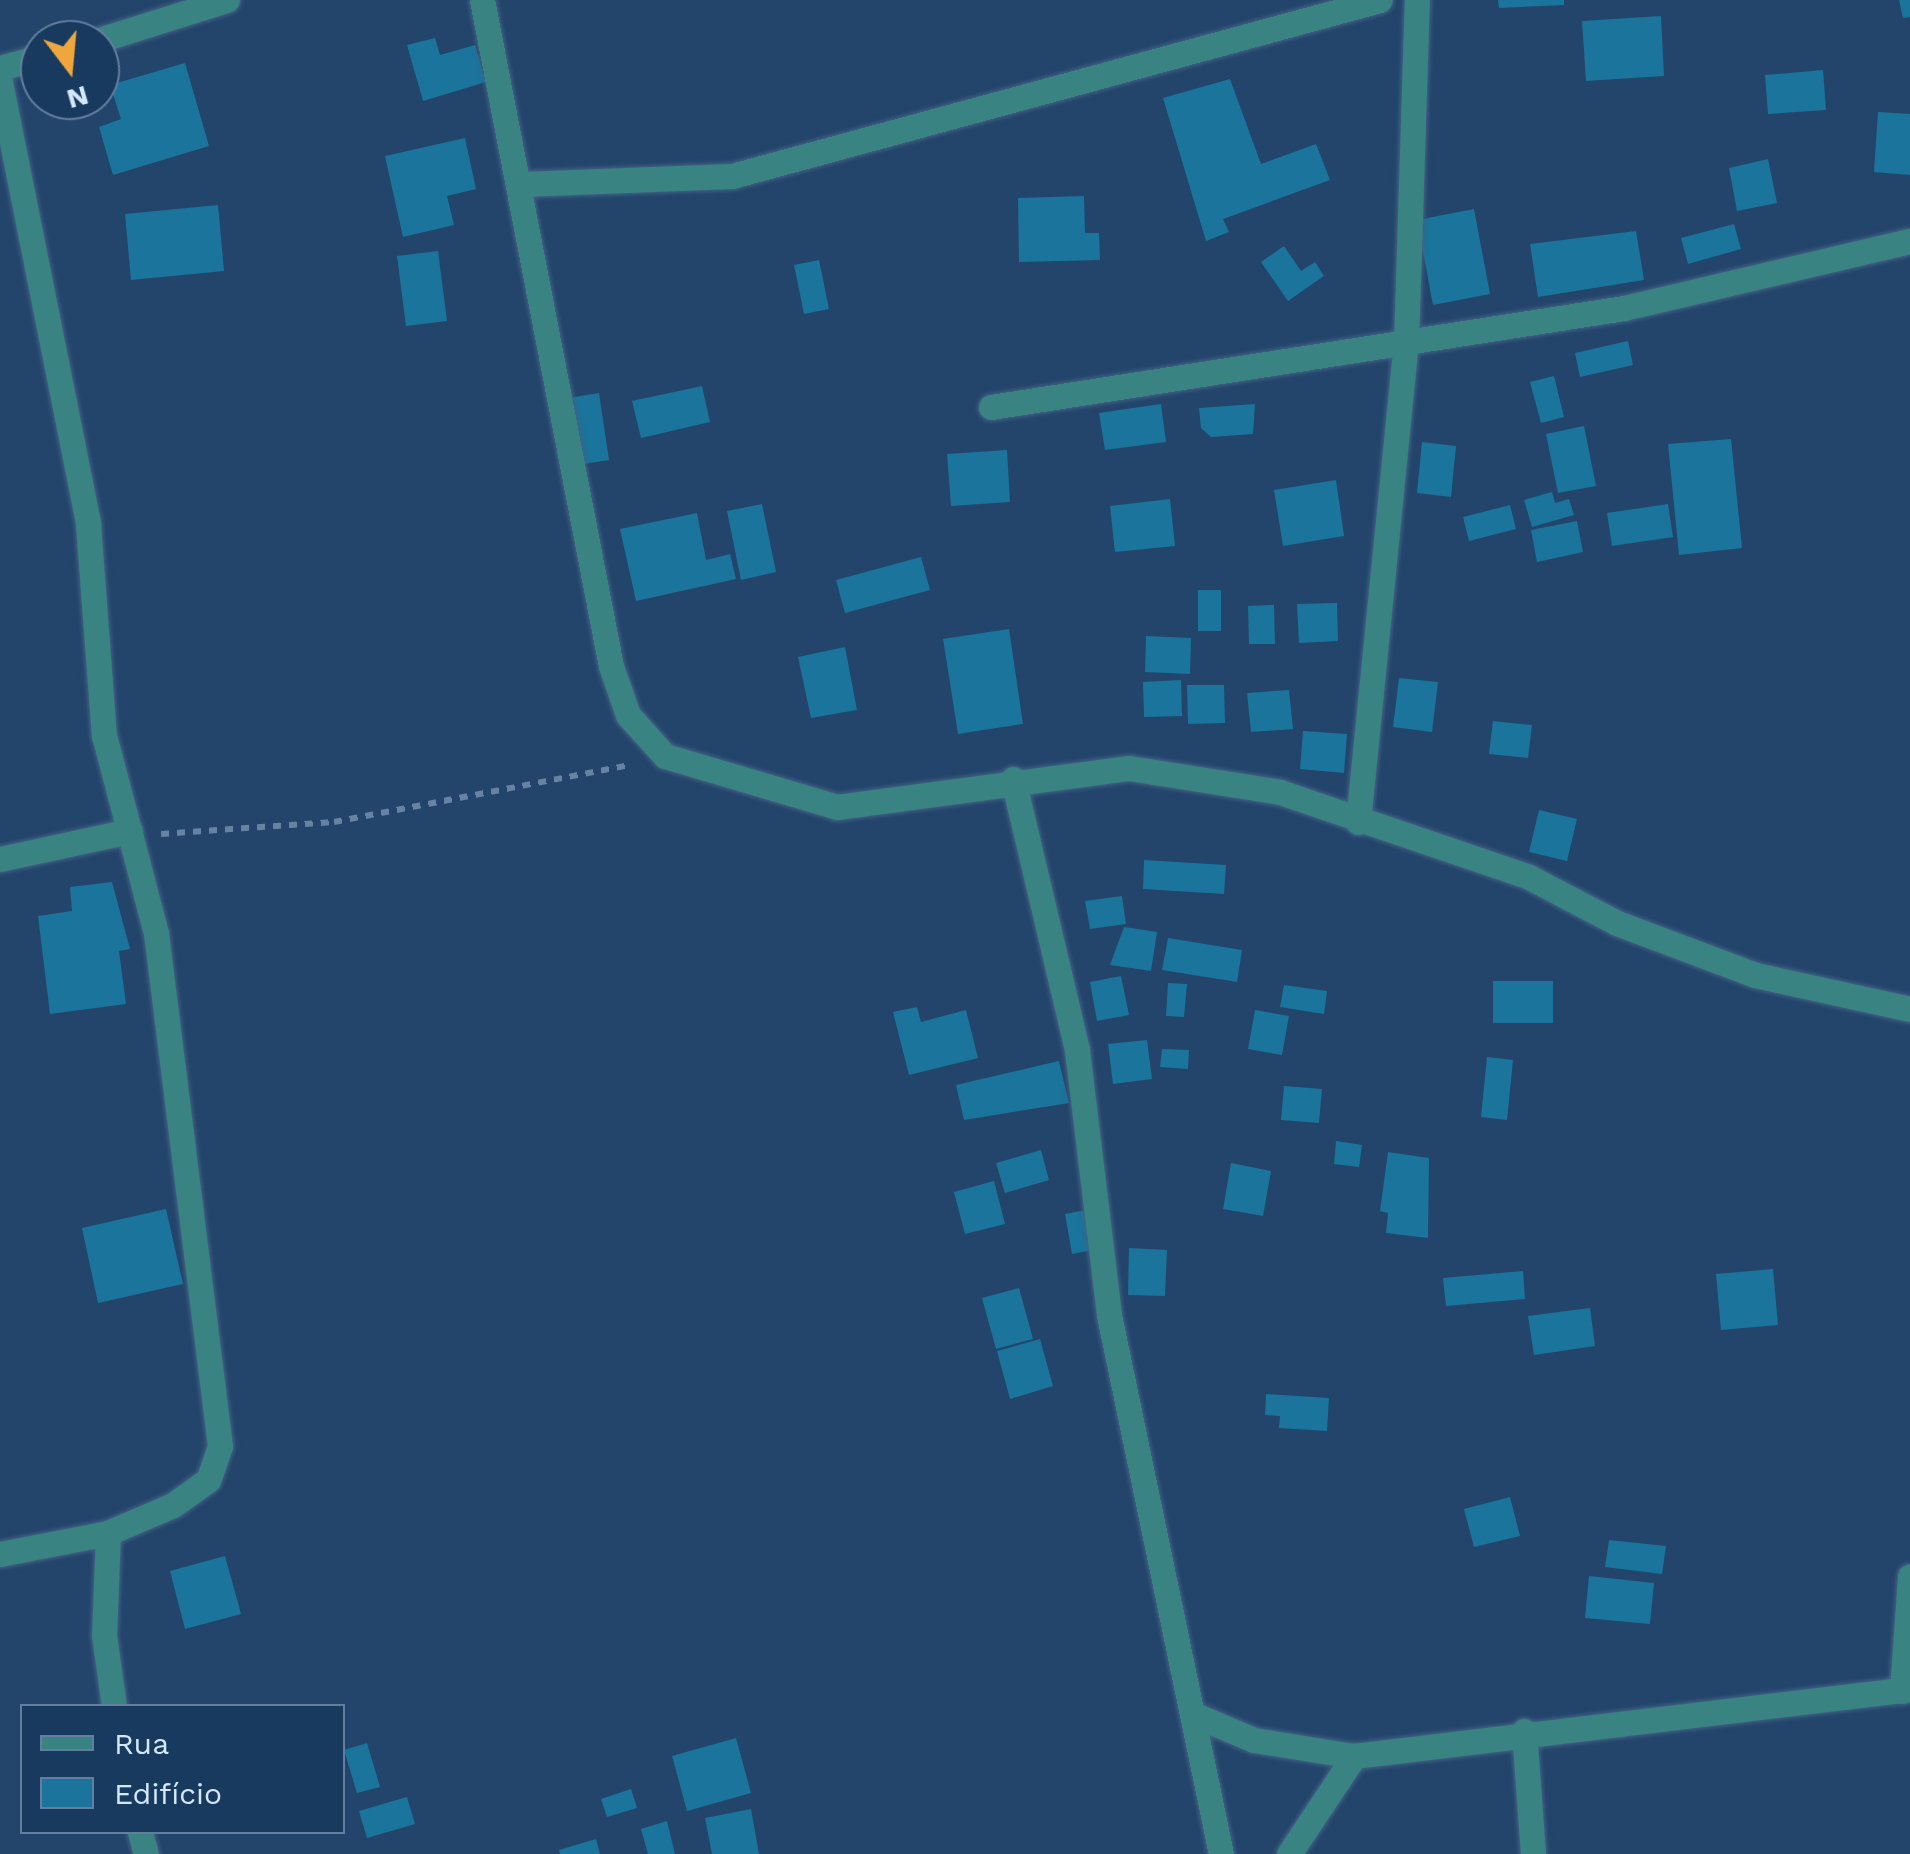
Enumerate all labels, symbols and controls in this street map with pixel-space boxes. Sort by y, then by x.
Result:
north arrow [20,20,120,120]
text: N [63,79,92,116]
legend [20,1704,345,1834]
text: Rua [114,1726,169,1761]
text: Edifício [114,1776,222,1811]

